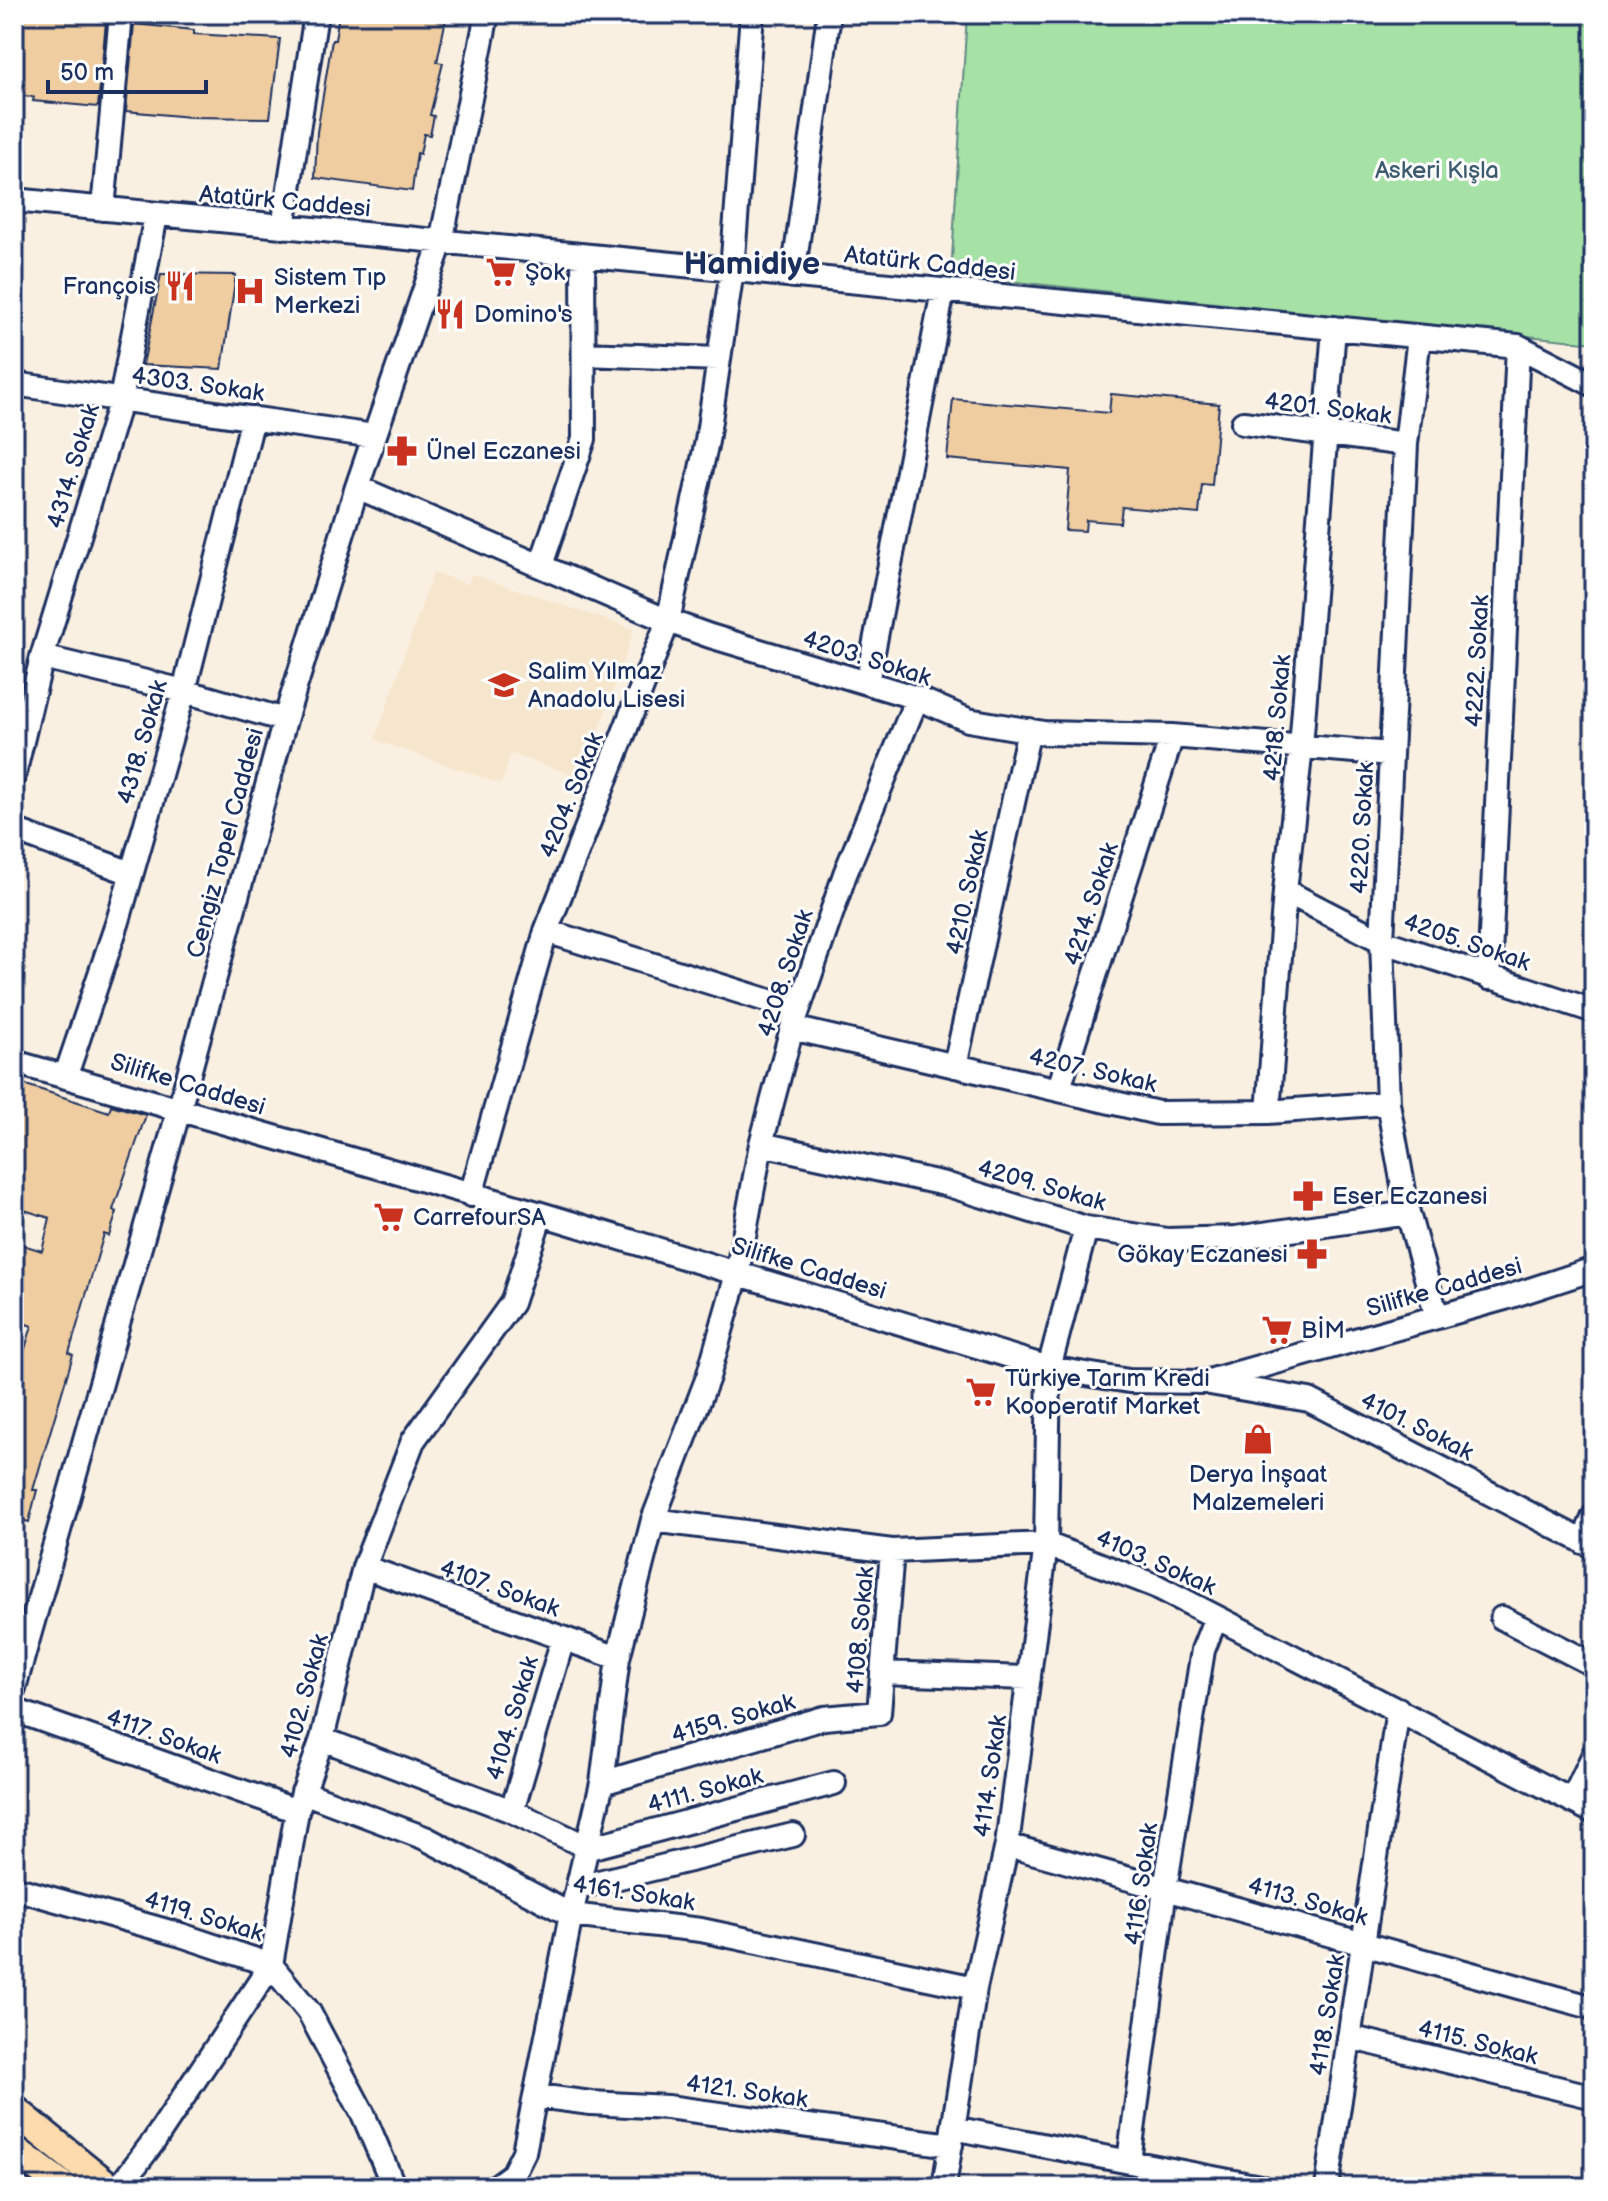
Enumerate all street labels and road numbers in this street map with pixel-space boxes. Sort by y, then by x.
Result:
street label: Atatürk Caddesi [198,180,372,223]
street label: Atatürk Caddesi [843,240,1017,287]
street label: 4303. Sokak [130,361,266,408]
street label: 4201. Sokak [1263,386,1393,431]
street label: 4314. Sokak [41,400,106,532]
street label: 4222. Sokak [1460,594,1495,728]
street label: 4203. Sokak [799,624,935,693]
street label: 4218. Sokak [1258,653,1298,783]
street label: 4318. Sokak [111,676,174,808]
street label: Cengiz Topel Caddesi [181,725,270,961]
street label: 4204. Sokak [533,728,610,862]
street label: 4220. Sokak [1345,761,1380,895]
street label: 4210. Sokak [940,827,995,957]
street label: 4214. Sokak [1058,839,1125,969]
street label: 4208. Sokak [751,905,820,1041]
street label: 4205. Sokak [1400,907,1534,978]
street label: 4207. Sokak [1026,1042,1160,1099]
street label: Silifke Caddesi [107,1047,269,1122]
street label: 4209. Sokak [974,1153,1110,1218]
street label: Silifke Caddesi [728,1231,890,1306]
street label: Silifke Caddesi [1363,1251,1525,1324]
street label: 4101. Sokak [1355,1386,1478,1467]
street label: 4103. Sokak [1091,1523,1221,1602]
street label: 4107. Sokak [436,1553,564,1624]
street label: 4108. Sokak [840,1565,881,1695]
street label: 4102. Sokak [274,1630,335,1762]
street label: 4104. Sokak [480,1652,545,1784]
street label: 4159. Sokak [668,1687,798,1750]
street label: 4117. Sokak [102,1702,226,1771]
street label: 4114. Sokak [968,1713,1013,1839]
street label: 4111. Sokak [644,1761,766,1820]
street label: 4116. Sokak [1119,1821,1164,1947]
street label: 4161. Sokak [571,1870,697,1918]
street label: 4113. Sokak [1245,1871,1371,1933]
street label: 4119. Sokak [141,1885,267,1948]
street label: 4118. Sokak [1304,1952,1351,2078]
street label: 4115. Sokak [1415,2014,1541,2071]
street label: 4121. Sokak [684,2069,810,2114]

